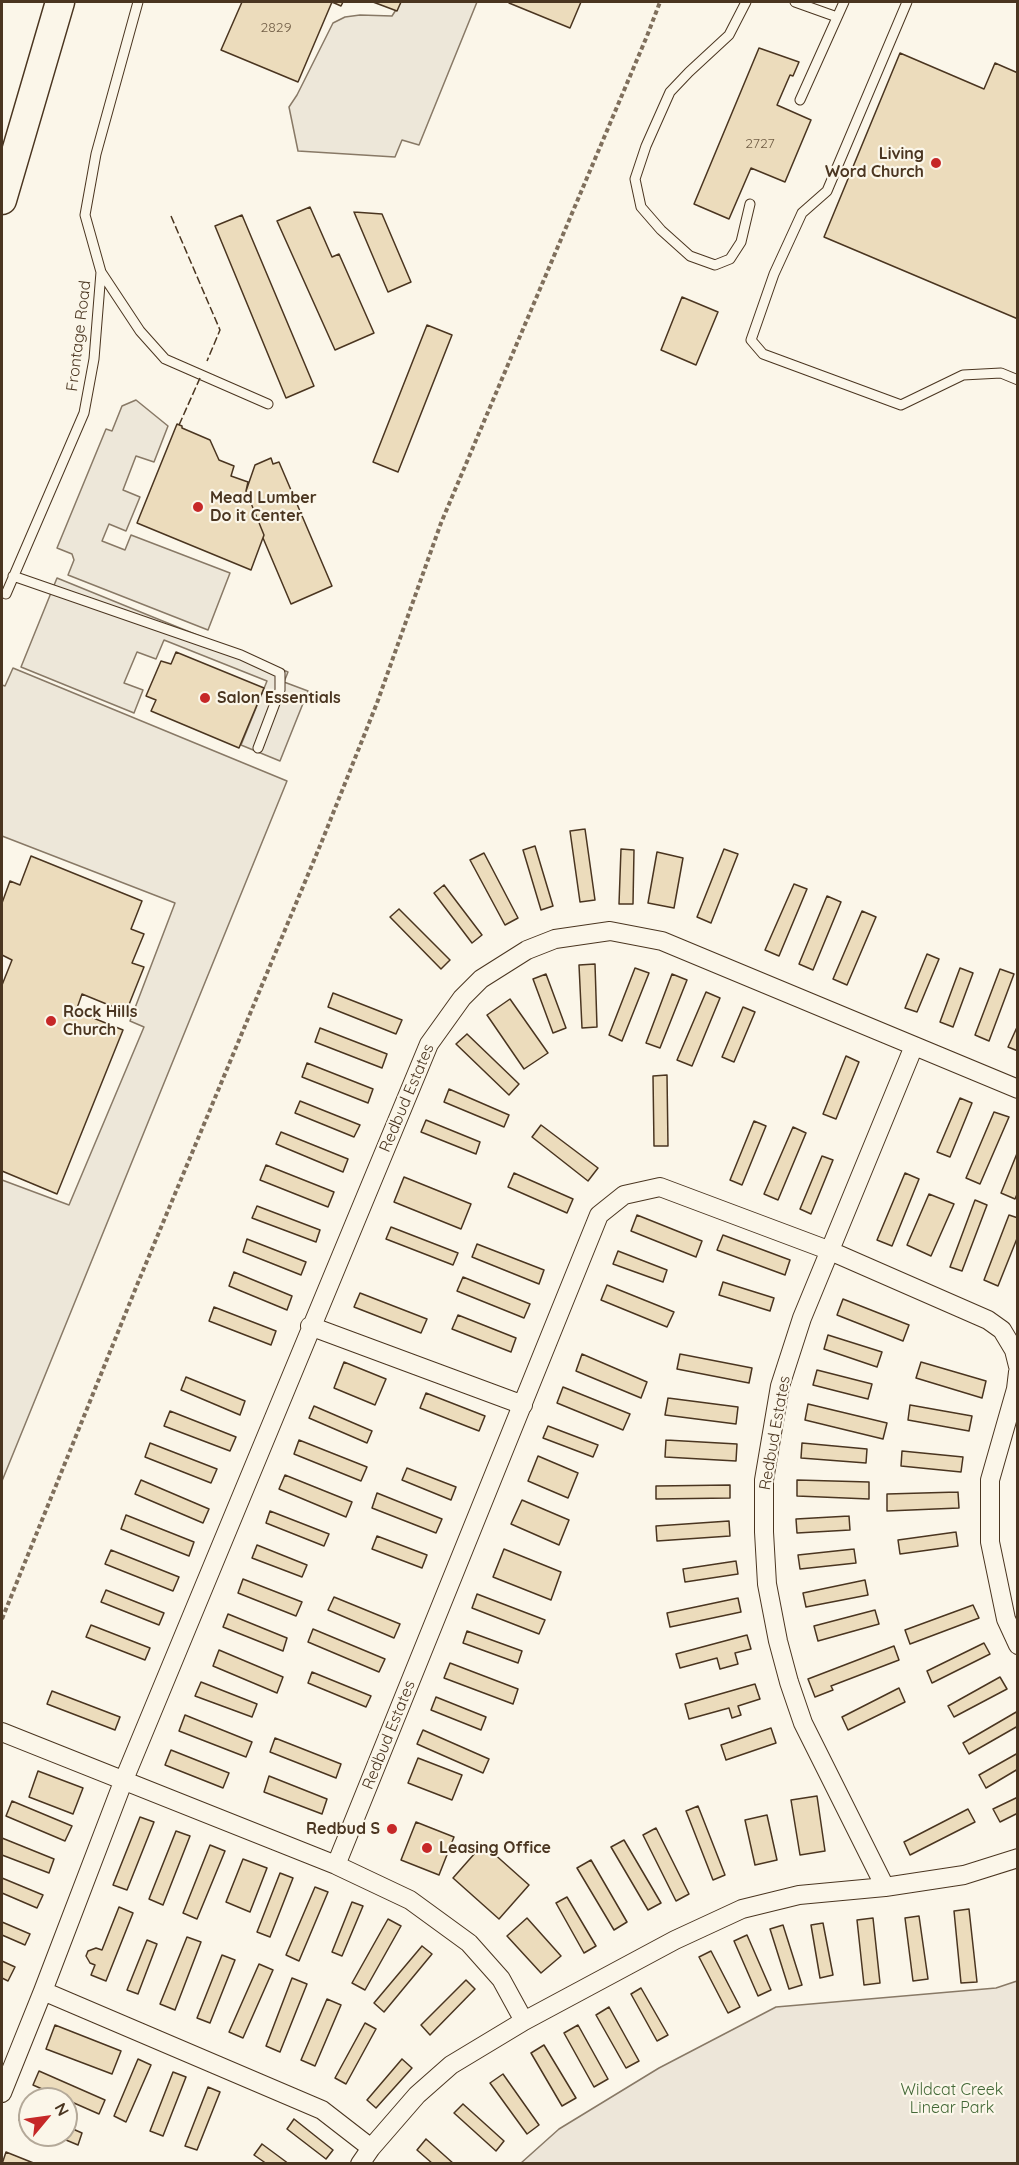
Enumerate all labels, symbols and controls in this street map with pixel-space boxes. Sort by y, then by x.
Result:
house number: 2829 [261,20,291,36]
house number: 2727 [745,136,775,152]
place label: Living Word Church [825,144,924,182]
marker: Living Word Church [929,156,943,170]
street label: Frontage Road [63,279,95,393]
place label: Mead Lumber Do it Center [210,488,317,526]
marker: Mead Lumber Do it Center [191,500,205,514]
place label: Salon Essentials [217,688,341,708]
marker: Salon Essentials [198,691,212,705]
place label: Rock Hills Church [63,1002,137,1040]
marker: Rock Hills Church [44,1014,58,1028]
street label: Redbud Estates [376,1041,438,1155]
street label: Redbud Estates [755,1374,795,1492]
street label: Redbud Estates [358,1678,420,1792]
place label: Redbud S [306,1819,380,1839]
marker: Redbud S [385,1822,399,1836]
place label: Leasing Office [439,1838,551,1858]
marker: Leasing Office [420,1841,434,1855]
park label: Wildcat Creek Linear Park [901,2080,1003,2118]
north arrow [18,2087,78,2147]
text: N [50,2099,74,2119]

